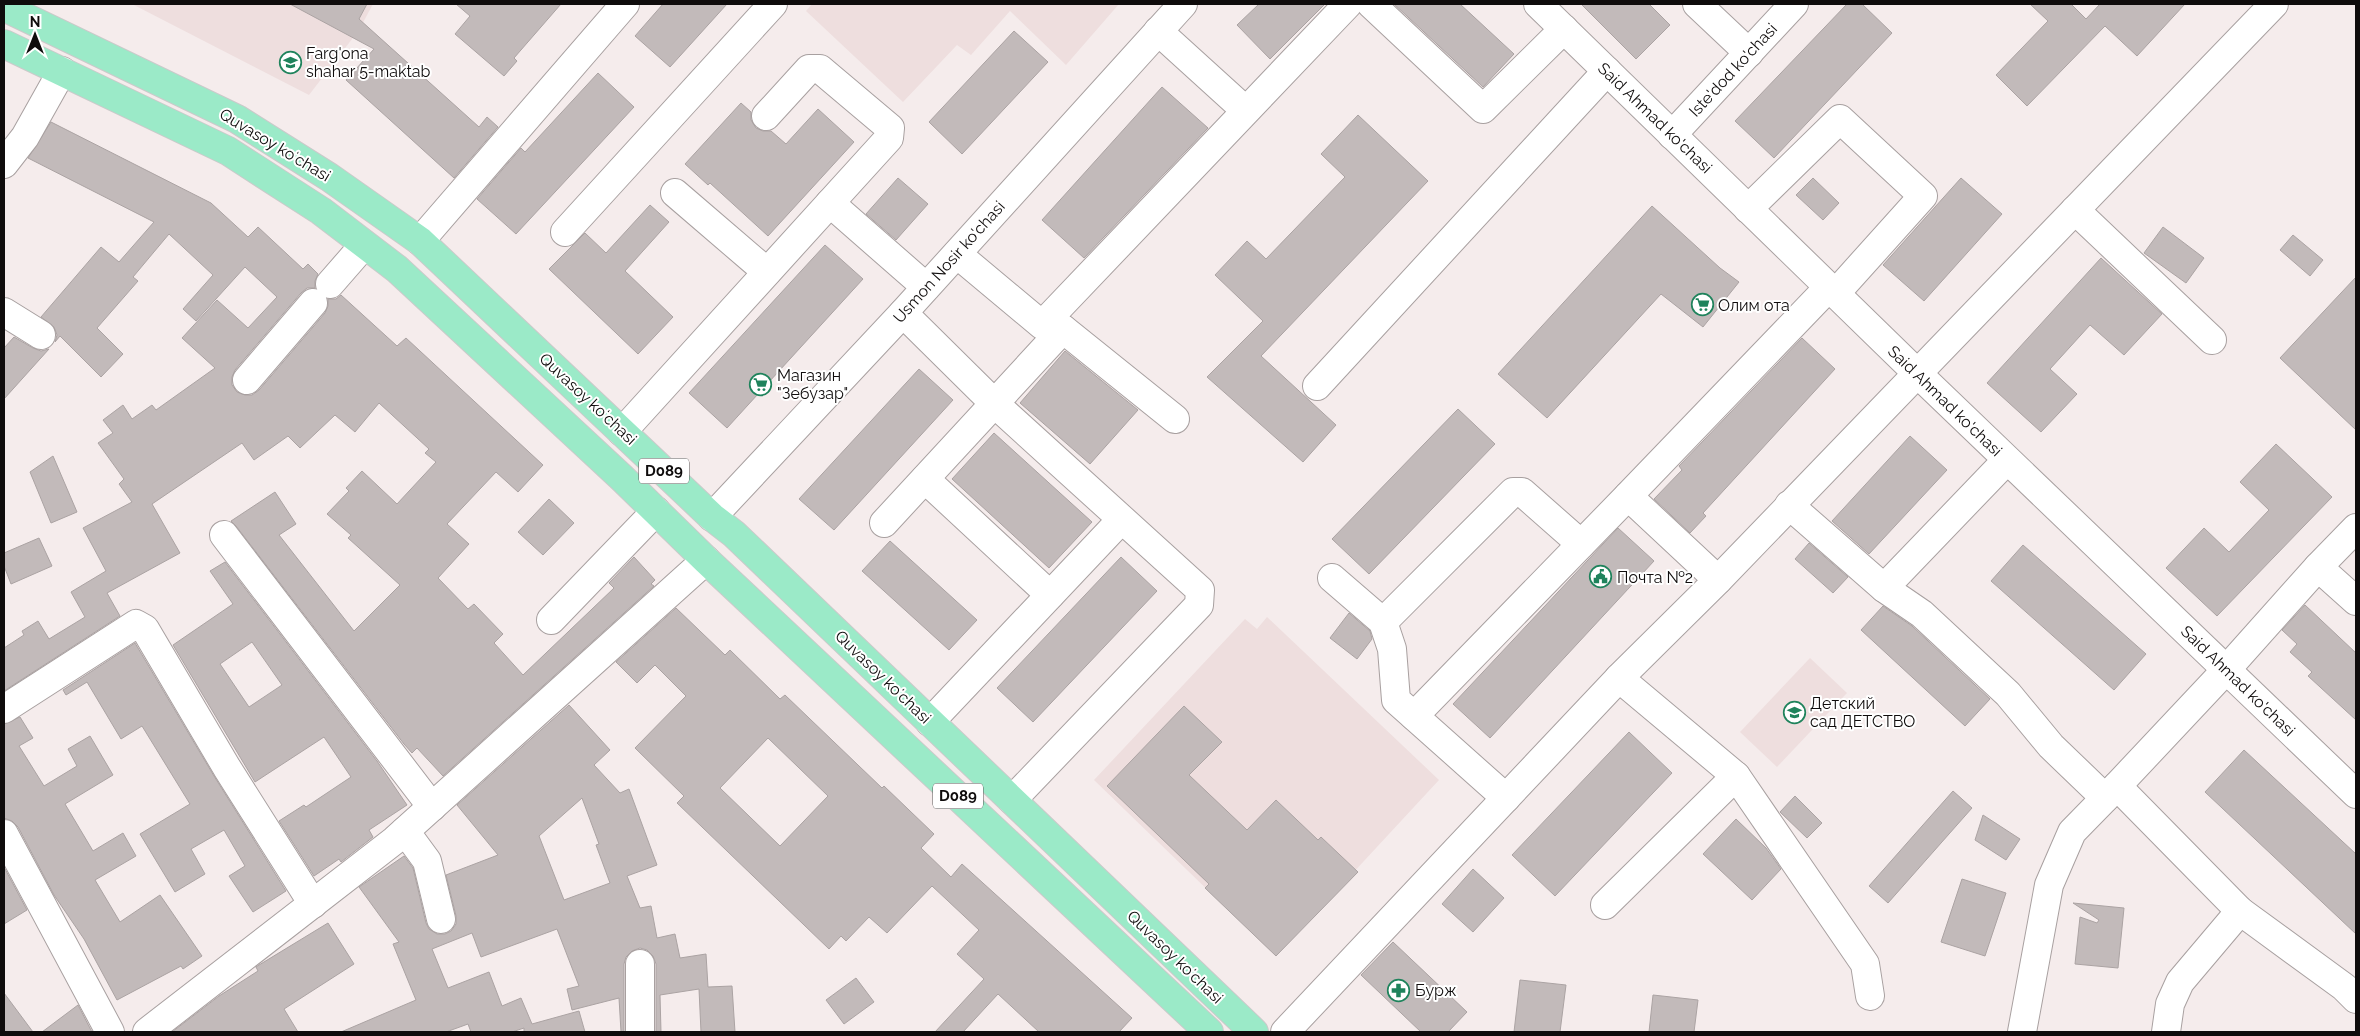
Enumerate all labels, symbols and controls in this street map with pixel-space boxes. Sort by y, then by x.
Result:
north arrow [10,10,60,60]
text: N [30,14,40,30]
street label: Iste'dod ko'chasi [1685,20,1781,120]
place label: Farg'ona shahar 5-maktab [306,44,431,81]
school or university icon: Farg'ona shahar 5-maktab [278,50,302,74]
street label: Said Ahmad ko'chasi [1594,59,1716,177]
street label: Quvasoy koʻchasi [216,104,334,186]
street label: Usmon Nosir ko'chasi [889,197,1009,327]
supermarket icon: Олим ота [1690,293,1714,317]
place label: Олим ота [1718,296,1790,315]
street label: Said Ahmad ko'chasi [1884,342,2006,460]
street label: Quvasoy koʻchasi [535,349,641,449]
place label: Магазин "Зебузар" [777,366,848,403]
supermarket icon: Магазин "Зебузар" [749,372,773,396]
road number: D089 [639,458,689,484]
public building icon: Почта №2 [1589,565,1613,589]
place label: Почта №2 [1617,568,1693,587]
street label: Said Ahmad ko'chasi [2177,622,2299,740]
street label: Quvasoy koʻchasi [831,626,935,728]
place label: Детский сад ДЕТСТВО [1810,694,1915,731]
school or university icon: Детский сад ДЕТСТВО [1782,700,1806,724]
road number: D089 [933,784,983,808]
street label: Quvasoy koʻchasi [1123,906,1227,1008]
pharmacy icon: Бурж [1387,978,1411,1002]
place label: Бурж [1415,981,1457,1000]

